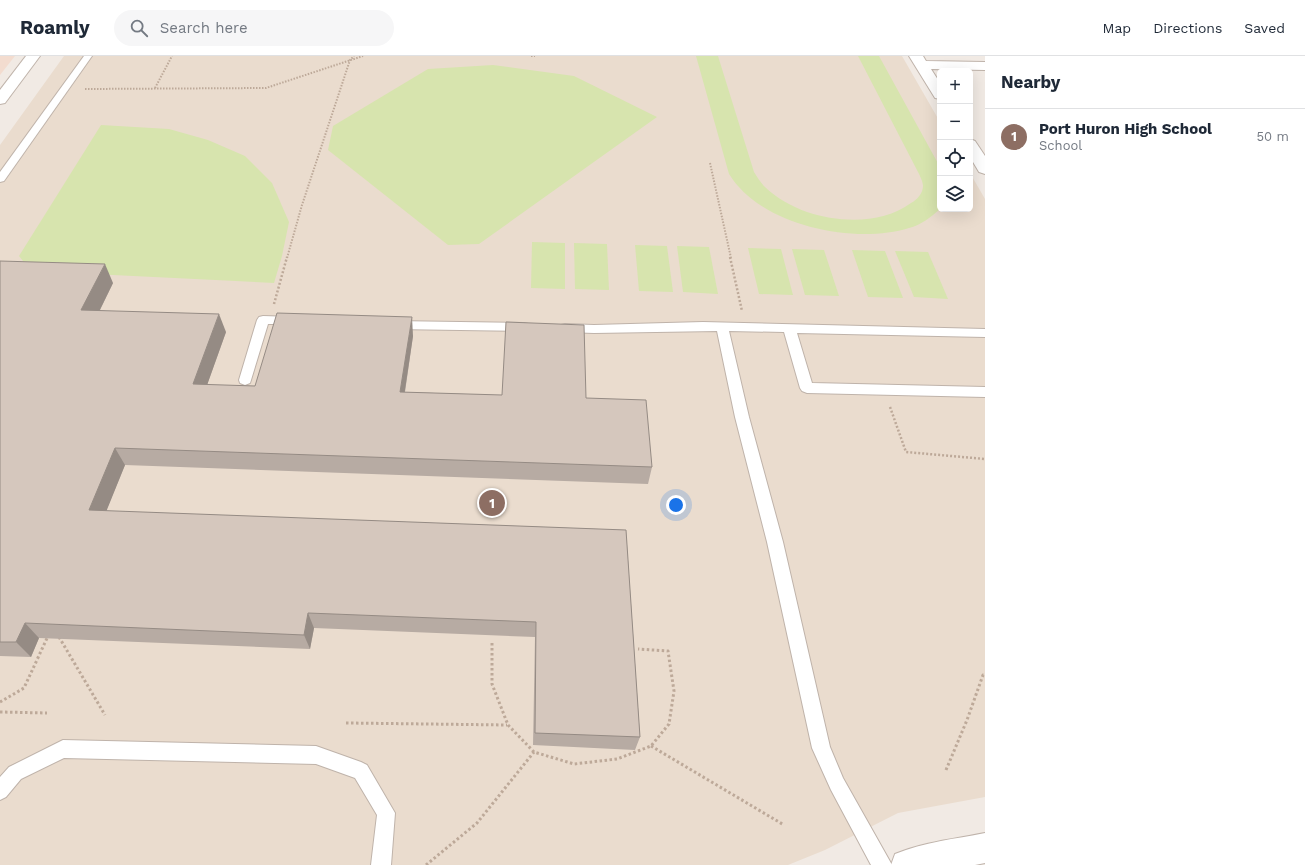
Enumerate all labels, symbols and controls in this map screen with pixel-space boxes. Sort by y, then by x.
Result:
search box [114,10,394,46]
text: Roamly [20,16,90,39]
icon: search [128,17,150,39]
text: Search here [160,19,248,37]
text: Map [1103,20,1131,36]
text: Directions [1153,20,1222,36]
text: Saved [1244,20,1285,36]
map controls [937,68,973,212]
button: + [937,68,973,104]
text: Nearby [1001,72,1060,92]
button: − [937,104,973,140]
text: Port Huron High School [1039,120,1212,138]
text: 1 [1011,129,1017,144]
text: 50 m [1257,129,1289,144]
text: School [1039,138,1082,153]
button: locate [937,140,973,176]
button: layers [937,176,973,212]
pin: 1 [479,488,505,518]
your location [666,495,686,515]

